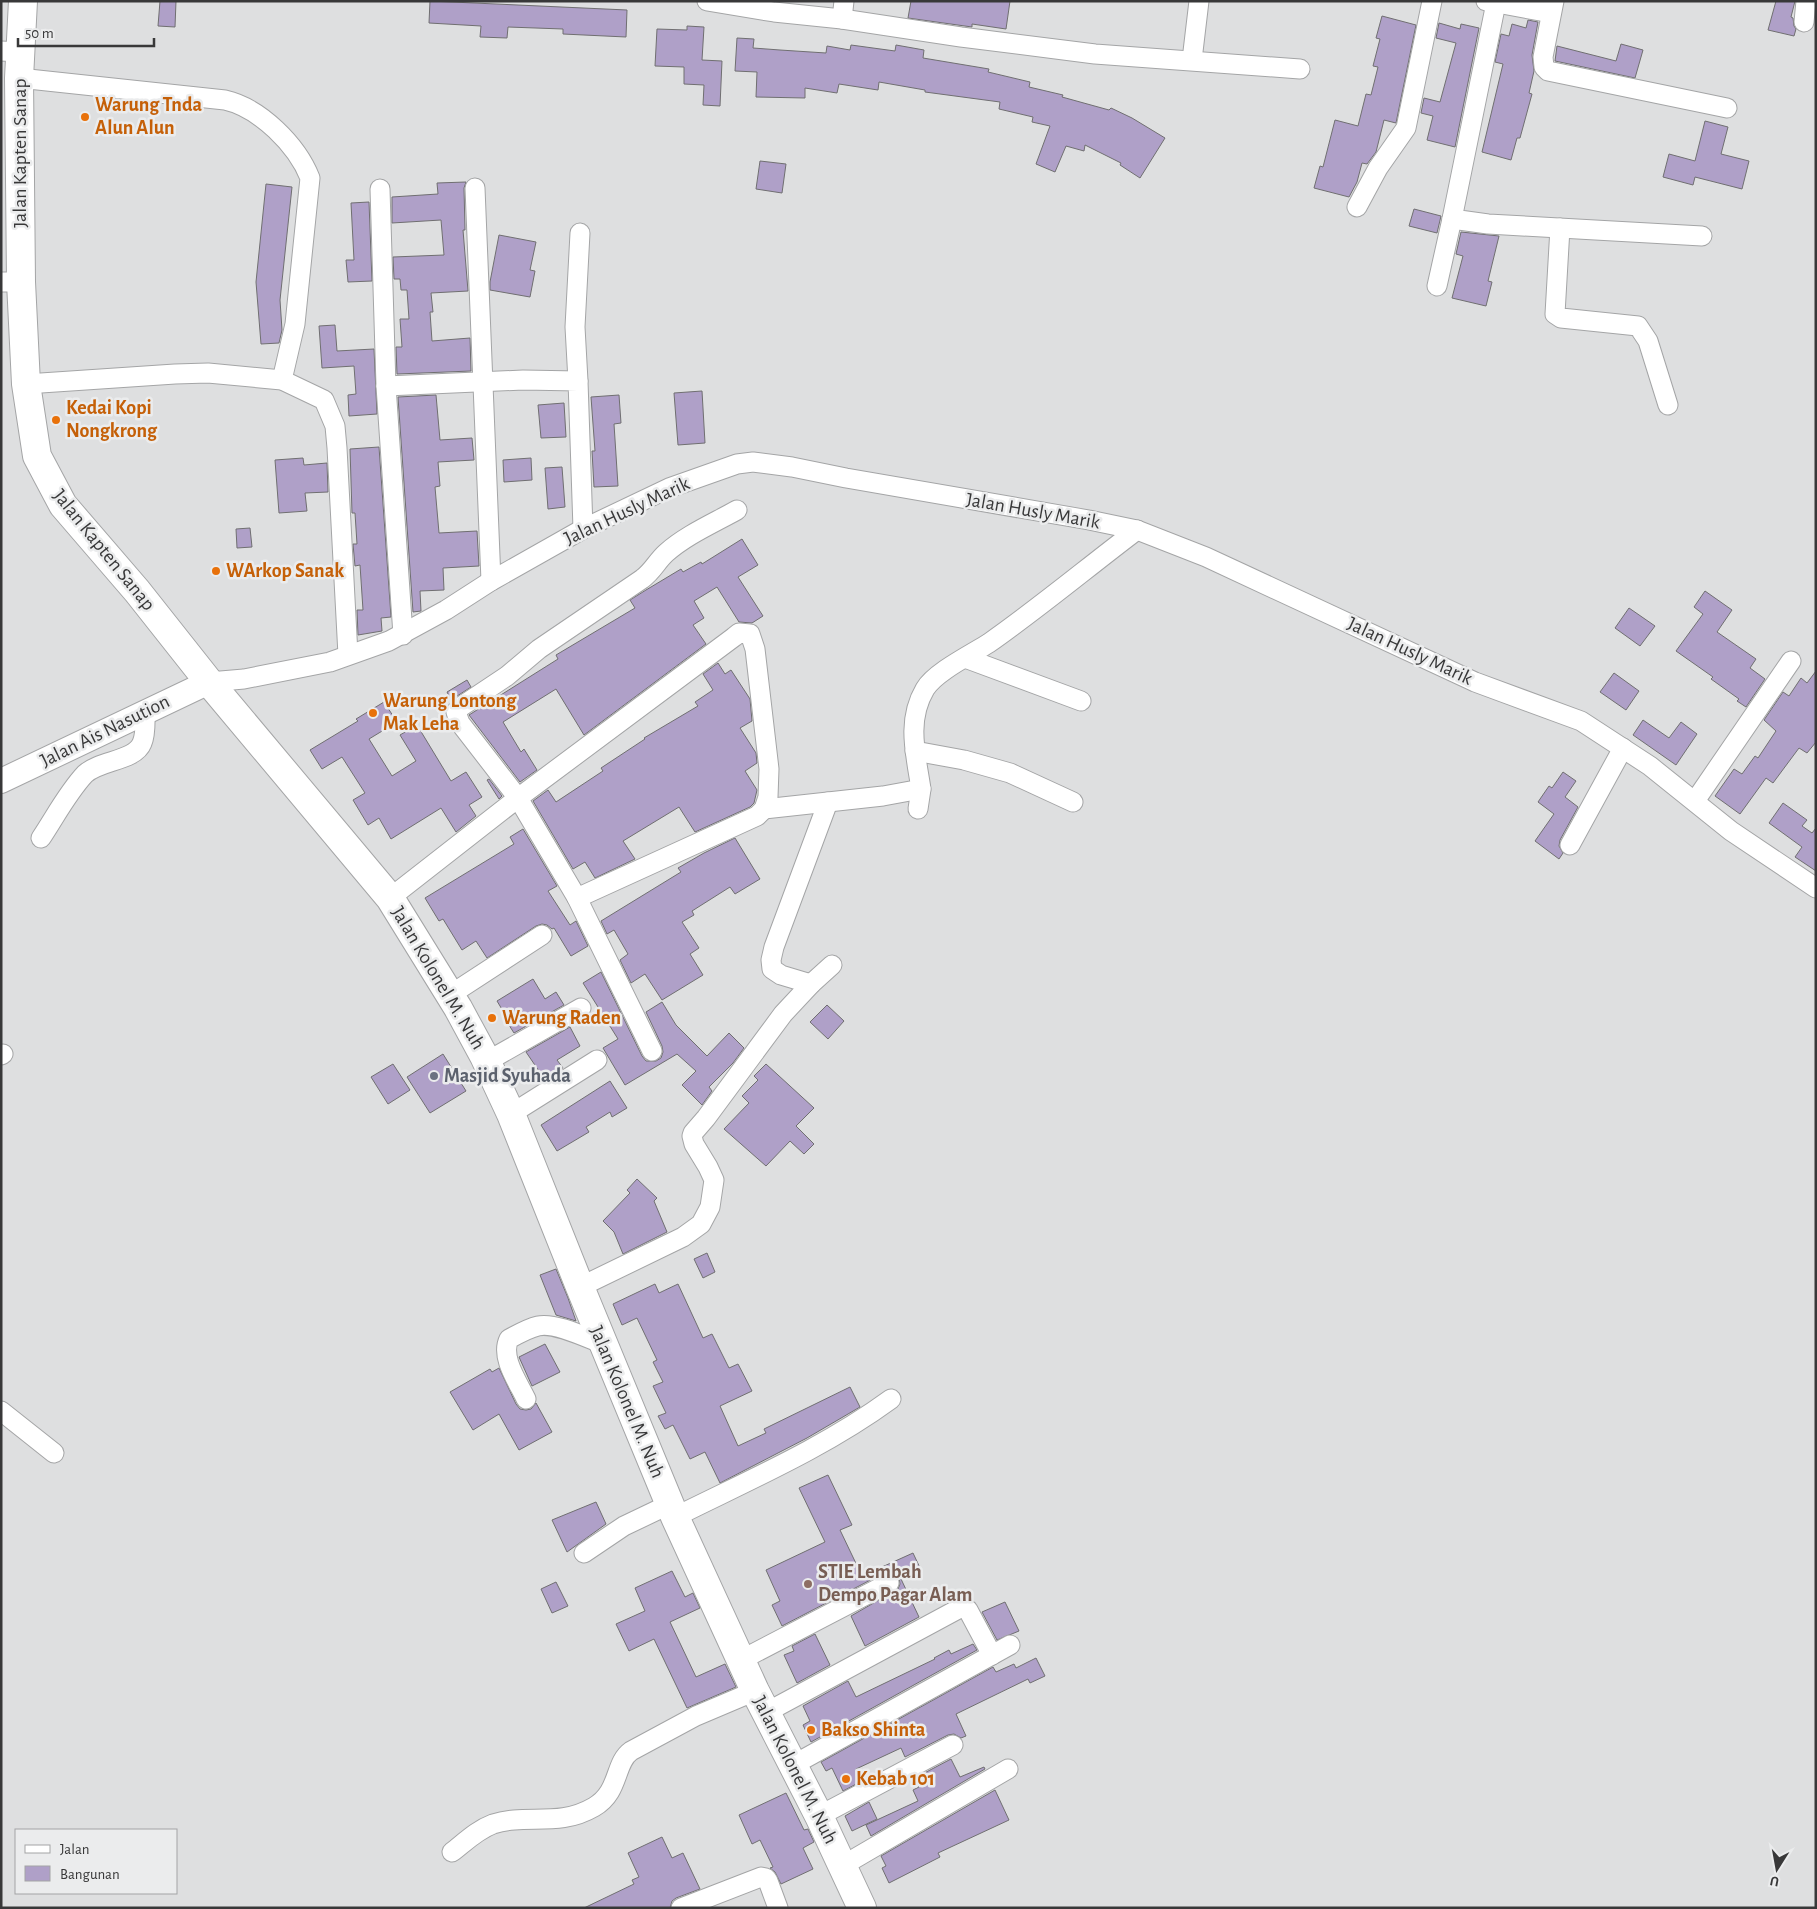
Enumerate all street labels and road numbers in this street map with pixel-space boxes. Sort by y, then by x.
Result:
street label: Jalan Kapten Sanap [10,78,30,228]
street label: Jalan Husly Marik [561,473,693,549]
street label: Jalan Kapten Sanap [49,486,159,614]
street label: Jalan Husly Marik [965,489,1101,533]
street label: Jalan Husly Marik [1344,613,1476,689]
street label: Jalan Ais Nasution [37,691,173,771]
street label: Jalan Kolonel M. Nuh [387,903,489,1053]
street label: Jalan Kolonel M. Nuh [586,1323,668,1481]
street label: Jalan Kolonel M. Nuh [749,1693,841,1847]

